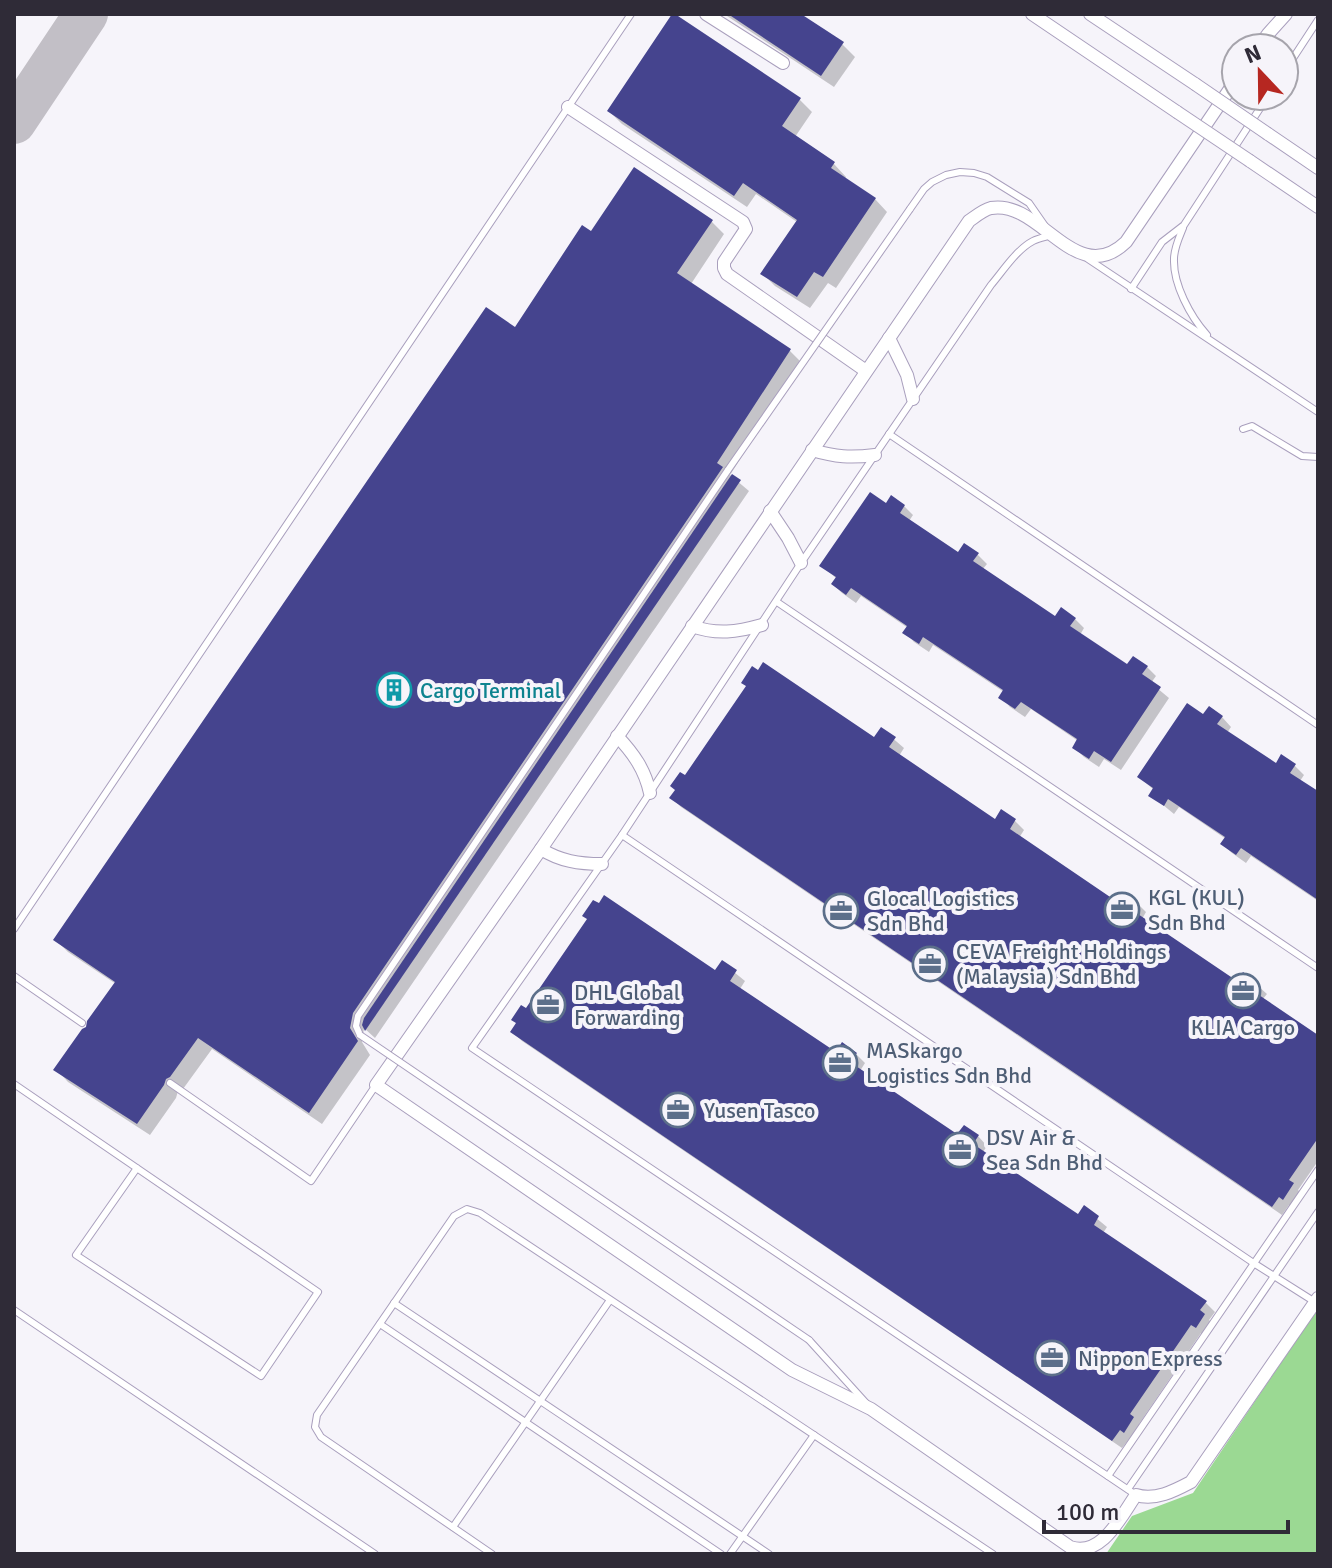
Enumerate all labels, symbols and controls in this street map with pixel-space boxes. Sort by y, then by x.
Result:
north arrow [1220,32,1300,112]
text: N [1241,39,1265,69]
building icon: Cargo Terminal [375,671,413,709]
place label: Cargo Terminal [420,677,561,704]
place label: KGL (KUL) Sdn Bhd [1148,884,1245,936]
place label: Glocal Logistics Sdn Bhd [867,885,1015,937]
office icon: KGL (KUL) Sdn Bhd [1103,891,1141,929]
office icon: Glocal Logistics Sdn Bhd [822,892,860,930]
place label: CEVA Freight Holdings (Malaysia) Sdn Bhd [956,938,1167,990]
office icon: CEVA Freight Holdings (Malaysia) Sdn Bhd [911,945,949,983]
office icon: KLIA Cargo [1224,972,1262,1010]
place label: DHL Global Forwarding [574,979,681,1031]
office icon: DHL Global Forwarding [529,986,567,1024]
place label: KLIA Cargo [1191,1014,1295,1041]
place label: MASkargo Logistics Sdn Bhd [866,1037,1032,1089]
office icon: MASkargo Logistics Sdn Bhd [821,1044,859,1082]
office icon: Yusen Tasco [659,1091,697,1129]
place label: Yusen Tasco [704,1097,815,1124]
place label: DSV Air & Sea Sdn Bhd [986,1124,1103,1176]
office icon: DSV Air & Sea Sdn Bhd [941,1131,979,1169]
office icon: Nippon Express [1033,1339,1071,1377]
place label: Nippon Express [1078,1345,1223,1372]
scale bar [1044,1484,1288,1534]
text: 100 m [1056,1497,1119,1527]

